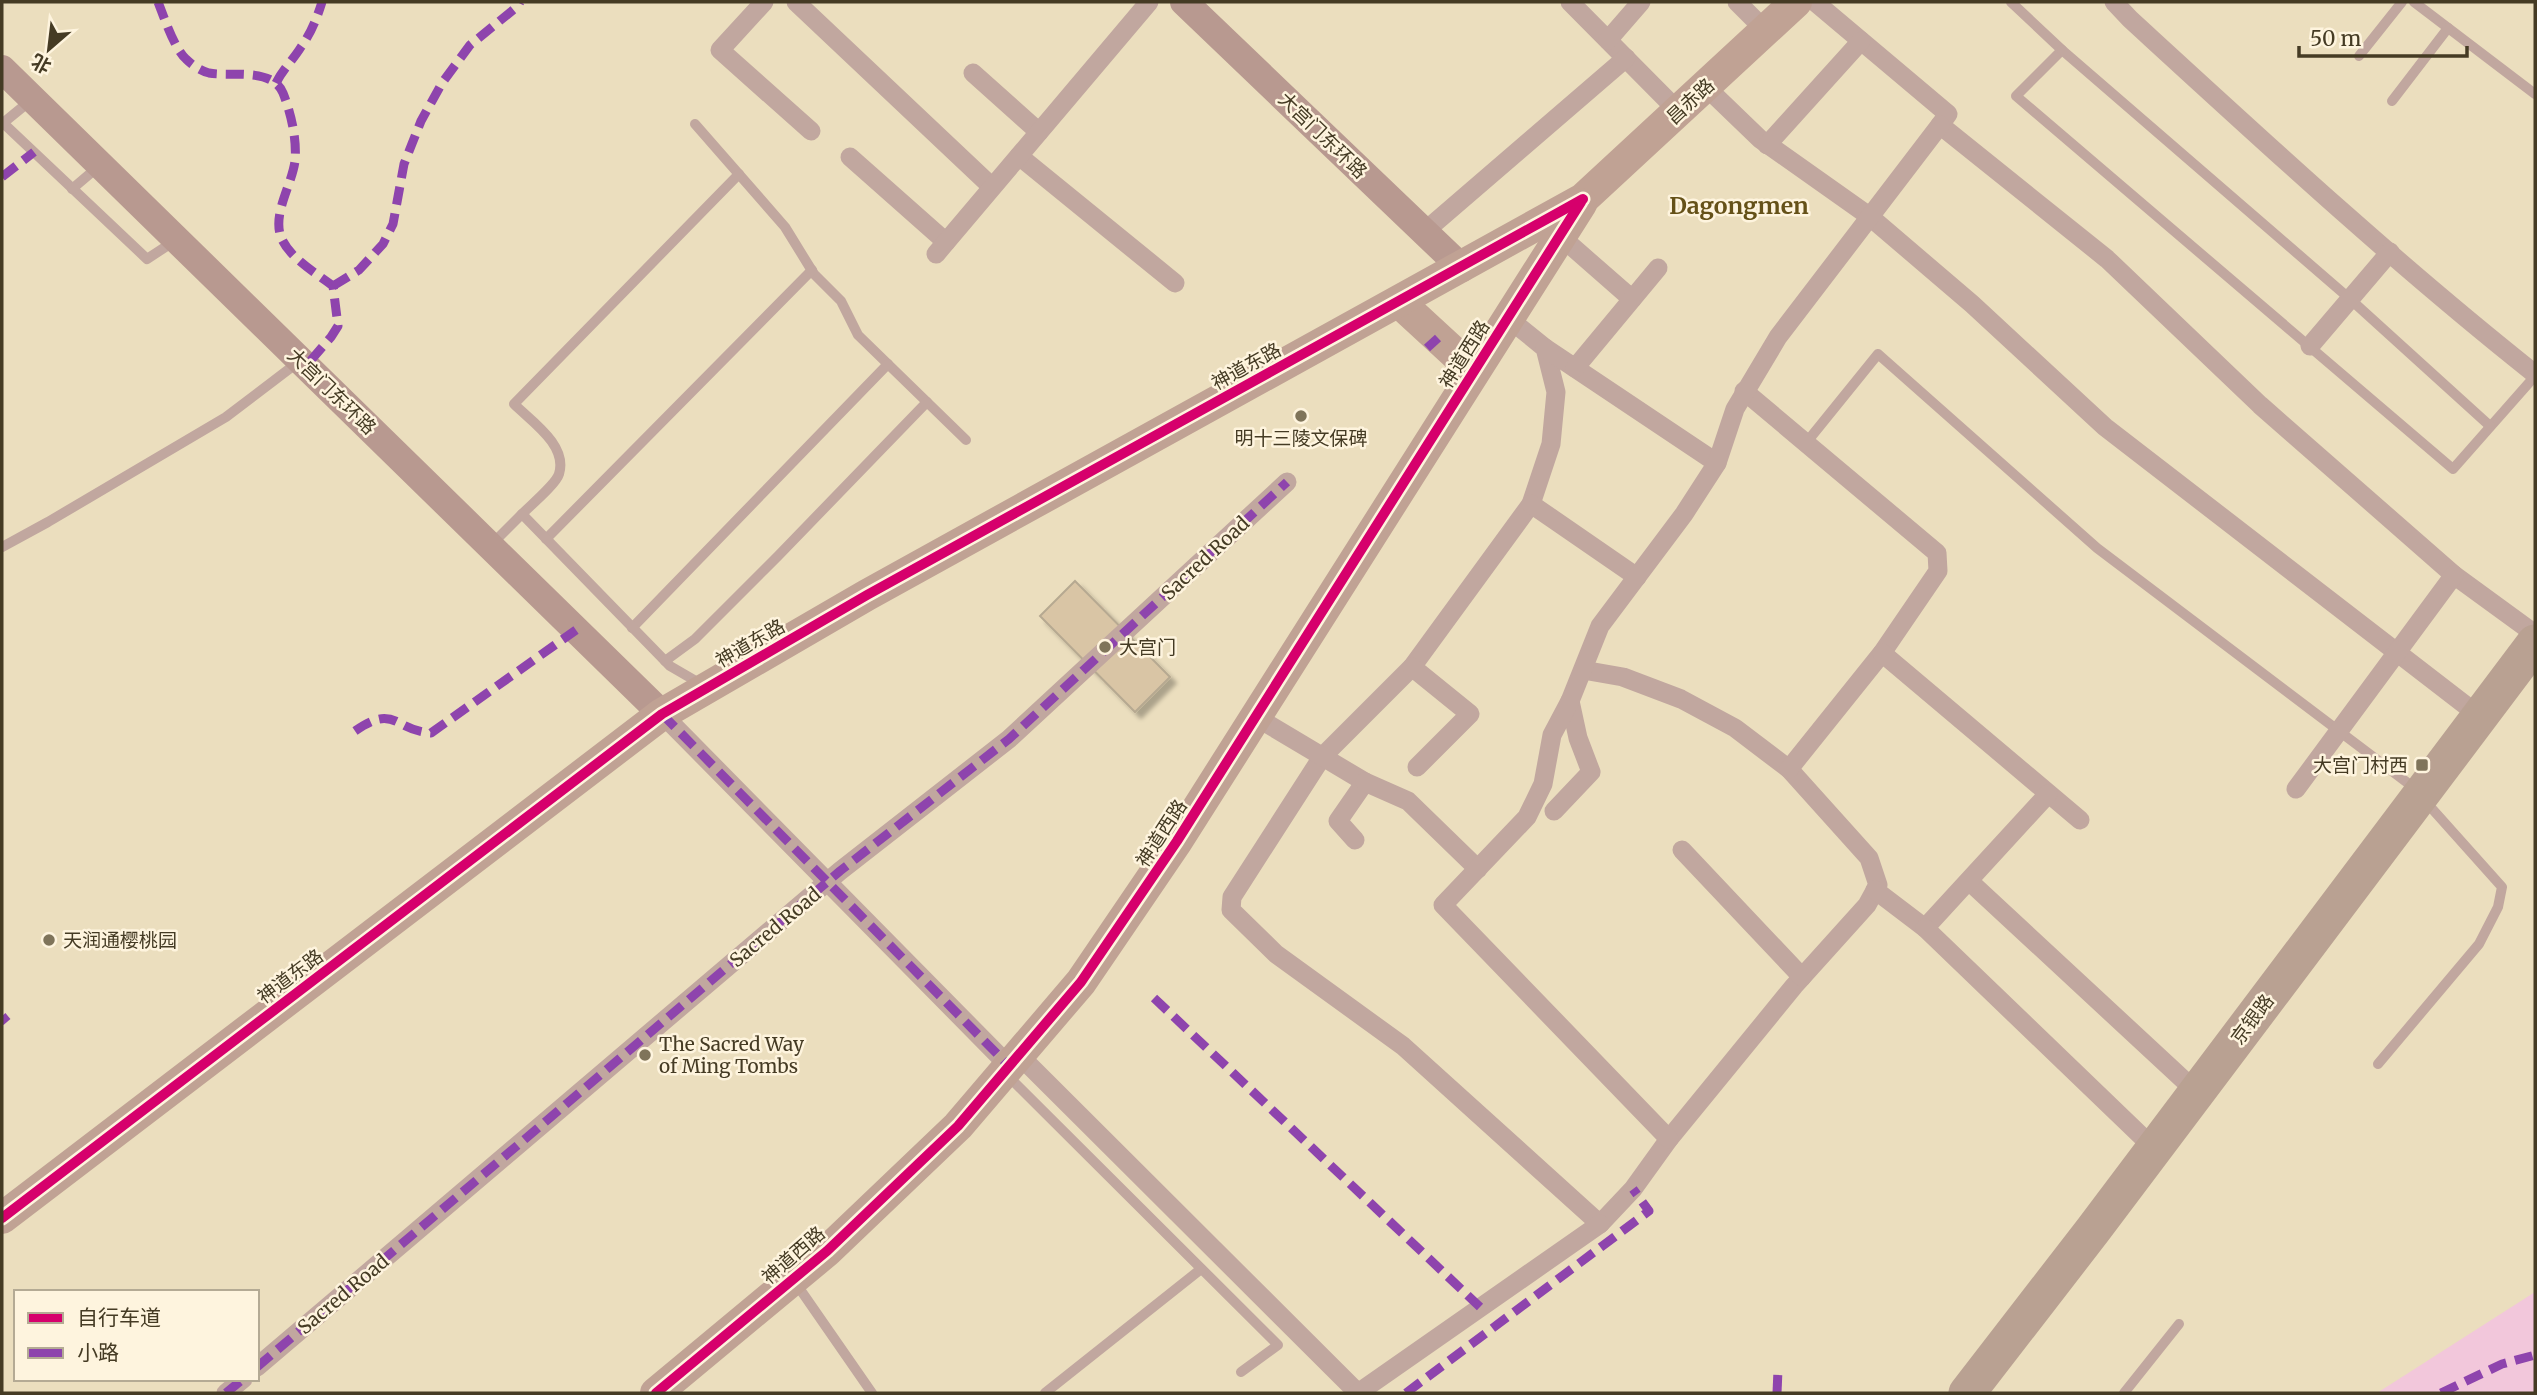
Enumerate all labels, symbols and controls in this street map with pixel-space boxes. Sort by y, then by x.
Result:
north arrow [14,14,84,84]
scale bar [2299,14,2467,58]
text: 50 m [2310,25,2361,52]
text: 北 [27,49,55,79]
street label: 昌赤路 [1661,73,1719,129]
street label: 大宫门东环路 [1274,87,1372,183]
district label: Dagongmen [1669,191,1809,220]
street label: 神道西路 [1434,315,1494,393]
street label: 神道东路 [1207,337,1285,395]
street label: 大宫门东环路 [283,343,381,439]
marker: 明十三陵文保碑 [1293,408,1309,424]
place label: 明十三陵文保碑 [1234,426,1368,450]
street label: Sacred Road [1156,511,1254,605]
street label: 神道东路 [711,614,789,672]
place label: 大宫门 [1119,635,1176,659]
marker: 大宫门 [1097,639,1113,655]
place label: 大宫门村西 [2313,753,2408,777]
marker: 大宫门村西 [2414,757,2430,773]
street label: 神道西路 [1130,795,1192,871]
street label: Sacred Road [724,882,826,972]
place label: 天润通樱桃园 [63,928,177,952]
marker: 天润通樱桃园 [41,932,57,948]
street label: 神道东路 [252,944,328,1008]
street label: 京银路 [2225,989,2279,1049]
place label: The Sacred Way of Ming Tombs [659,1032,804,1078]
marker: The Sacred Way of Ming Tombs [637,1047,653,1063]
street label: 神道西路 [756,1221,830,1289]
street label: Sacred Road [292,1249,394,1339]
legend [14,1290,259,1381]
text: 自行车道 [77,1304,161,1331]
text: 小路 [77,1339,119,1366]

